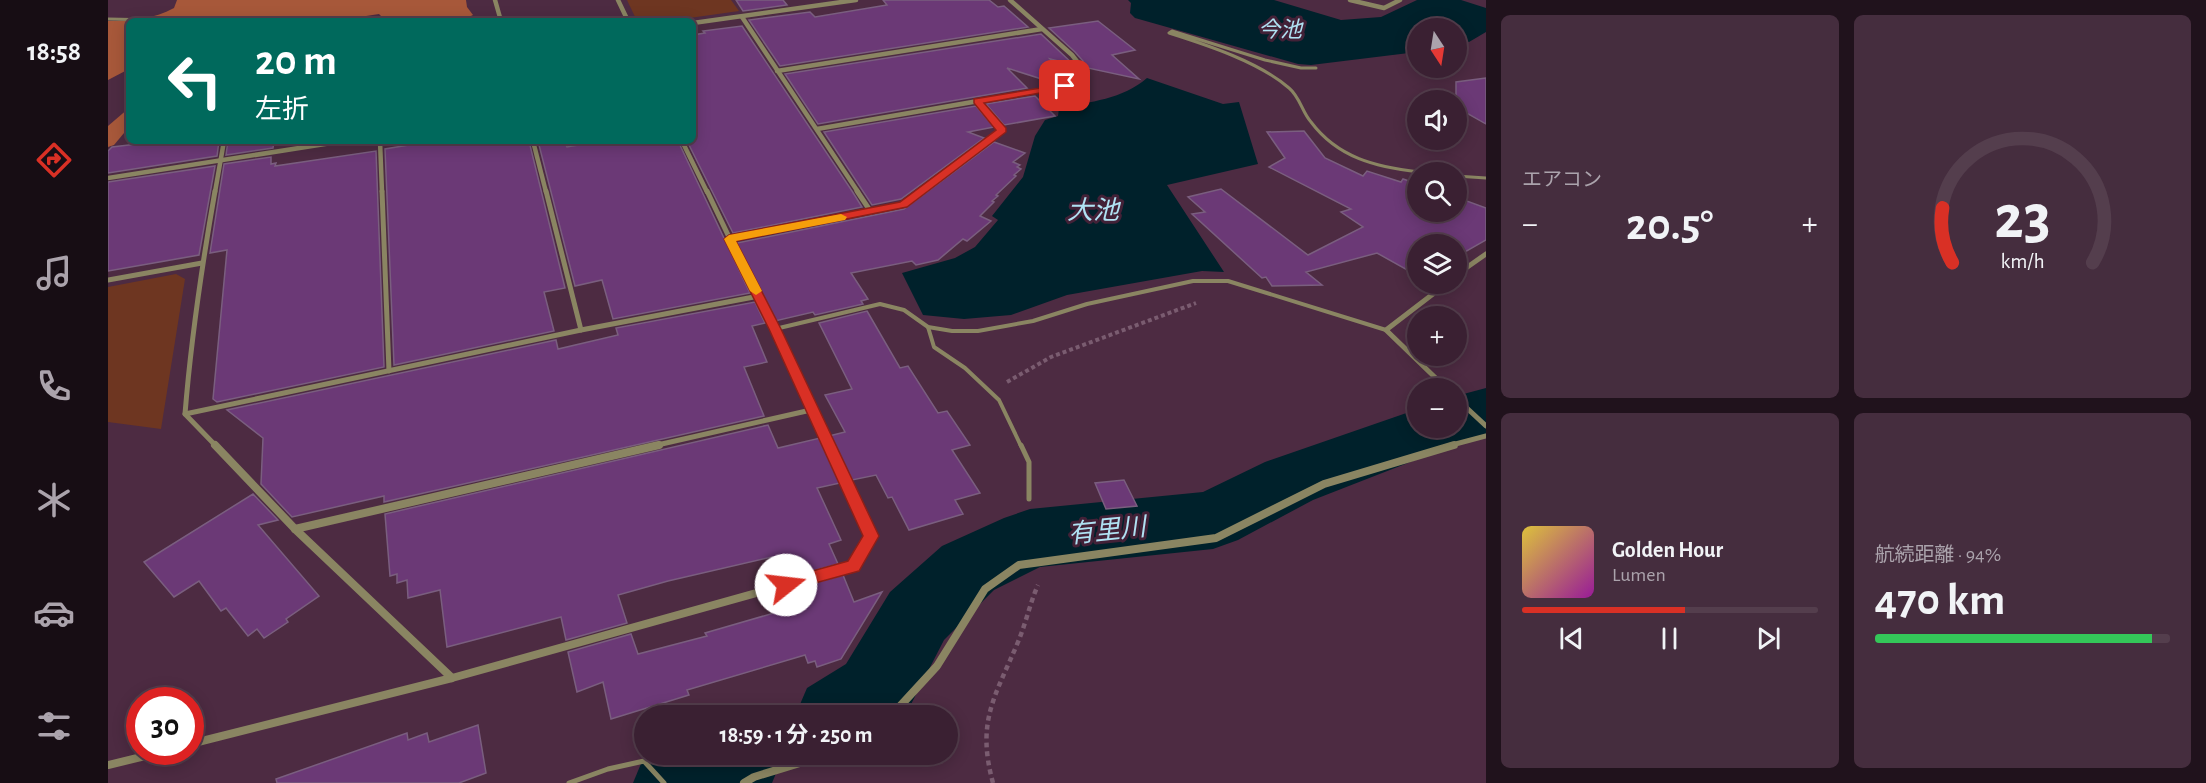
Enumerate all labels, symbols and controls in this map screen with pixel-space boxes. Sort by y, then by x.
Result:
water label: 今池 [1258,18,1304,41]
north arrow [1407,18,1467,78]
map controls [1407,18,1467,438]
text: 18:58 [27,38,81,65]
text: 20 m [255,40,337,82]
icon: left [156,42,234,120]
pin [1039,60,1090,111]
icon: arrive [1048,69,1081,102]
button: sound [1407,90,1467,150]
text: 左折 [255,96,309,123]
icon: directions [33,139,75,181]
button: search [1407,162,1467,222]
text: エアコン [1522,170,1602,190]
text: 23 [1994,187,2050,249]
water label: 大池 [1067,197,1122,224]
text: 20.5° [1626,203,1714,248]
text: − [1522,208,1538,241]
text: + [1802,208,1817,241]
button: layers [1407,234,1467,294]
icon: music [33,252,75,294]
text: km/h [2000,252,2044,273]
button: + [1407,306,1467,366]
icon: phone [33,365,75,407]
button: − [1407,378,1467,438]
icon: climate [33,479,75,521]
water label: 有里川 [1067,513,1150,548]
text: Golden Hour [1612,539,1723,561]
text: 航続距離 · 94% [1875,545,2001,565]
position arrow [754,553,818,617]
text: Lumen [1612,565,1666,585]
text: 470 km [1875,578,2005,623]
icon: car [33,592,75,634]
icon: previous [1555,622,1588,655]
icon: pause [1653,622,1686,655]
icon: next [1752,622,1785,655]
speed limit sign: 30 [126,687,204,765]
icon: filters [33,705,75,747]
text: 18:59 · 1 分 · 250 m [720,724,872,746]

